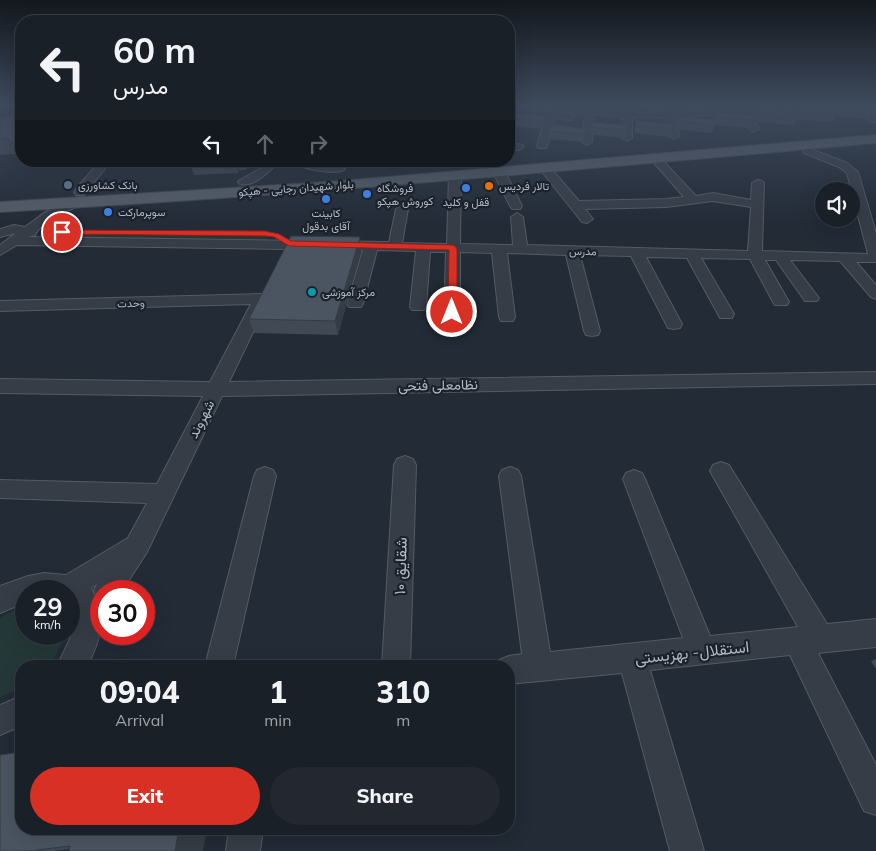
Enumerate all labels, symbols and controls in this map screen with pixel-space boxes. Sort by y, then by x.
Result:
text: 60 m [113,28,196,72]
icon: left [30,35,95,100]
text: مدرس [113,72,168,100]
icon: left [198,130,226,158]
icon: ahead [251,130,279,158]
icon: right [304,130,332,158]
street label: بلوار شهیدان رجایی - هپکو [238,177,354,200]
place label: بانک کشاورزی [78,178,138,192]
marker: بانک کشاورزی [62,179,74,191]
place label: تالار فردیس [499,179,549,193]
marker: تالار فردیس [483,180,495,192]
place label: فروشگاه کوروش هپکو [377,181,433,209]
marker: قفل و کلید [460,182,472,194]
map controls [815,182,860,227]
button: sound [815,182,860,227]
marker: فروشگاه کوروش هپکو [361,188,373,200]
marker: کابینت آقای بدقول [320,193,332,205]
place label: قفل و کلید [443,195,489,209]
place label: سوپرمارکت [118,205,166,220]
marker: سوپرمارکت [102,206,114,218]
place label: کابینت آقای بدقول [302,206,351,233]
pin [41,211,83,253]
icon: arrive [48,218,76,246]
street label: مدرس [569,244,597,258]
place label: مرکز آموزشی [322,285,375,299]
position arrow [425,285,477,337]
marker: مرکز آموزشی [306,286,318,298]
street label: وحدت [117,296,145,310]
street label: نظامعلی فتحی [398,375,478,395]
street label: شهروند [184,397,218,441]
street label: شقایق ۱۰ [389,537,412,595]
speed limit sign: 30 [90,580,155,645]
text: 29 [32,591,63,622]
text: km/h [34,617,61,632]
street label: استقلال- بهزیستی [634,636,750,669]
text: 09:04 [100,673,180,711]
text: 1 [269,673,287,711]
text: 310 [376,673,430,711]
text: Arrival [115,710,164,730]
text: min [264,710,292,730]
text: m [396,710,410,730]
button: Exit [30,767,260,825]
button: Share [270,767,500,825]

